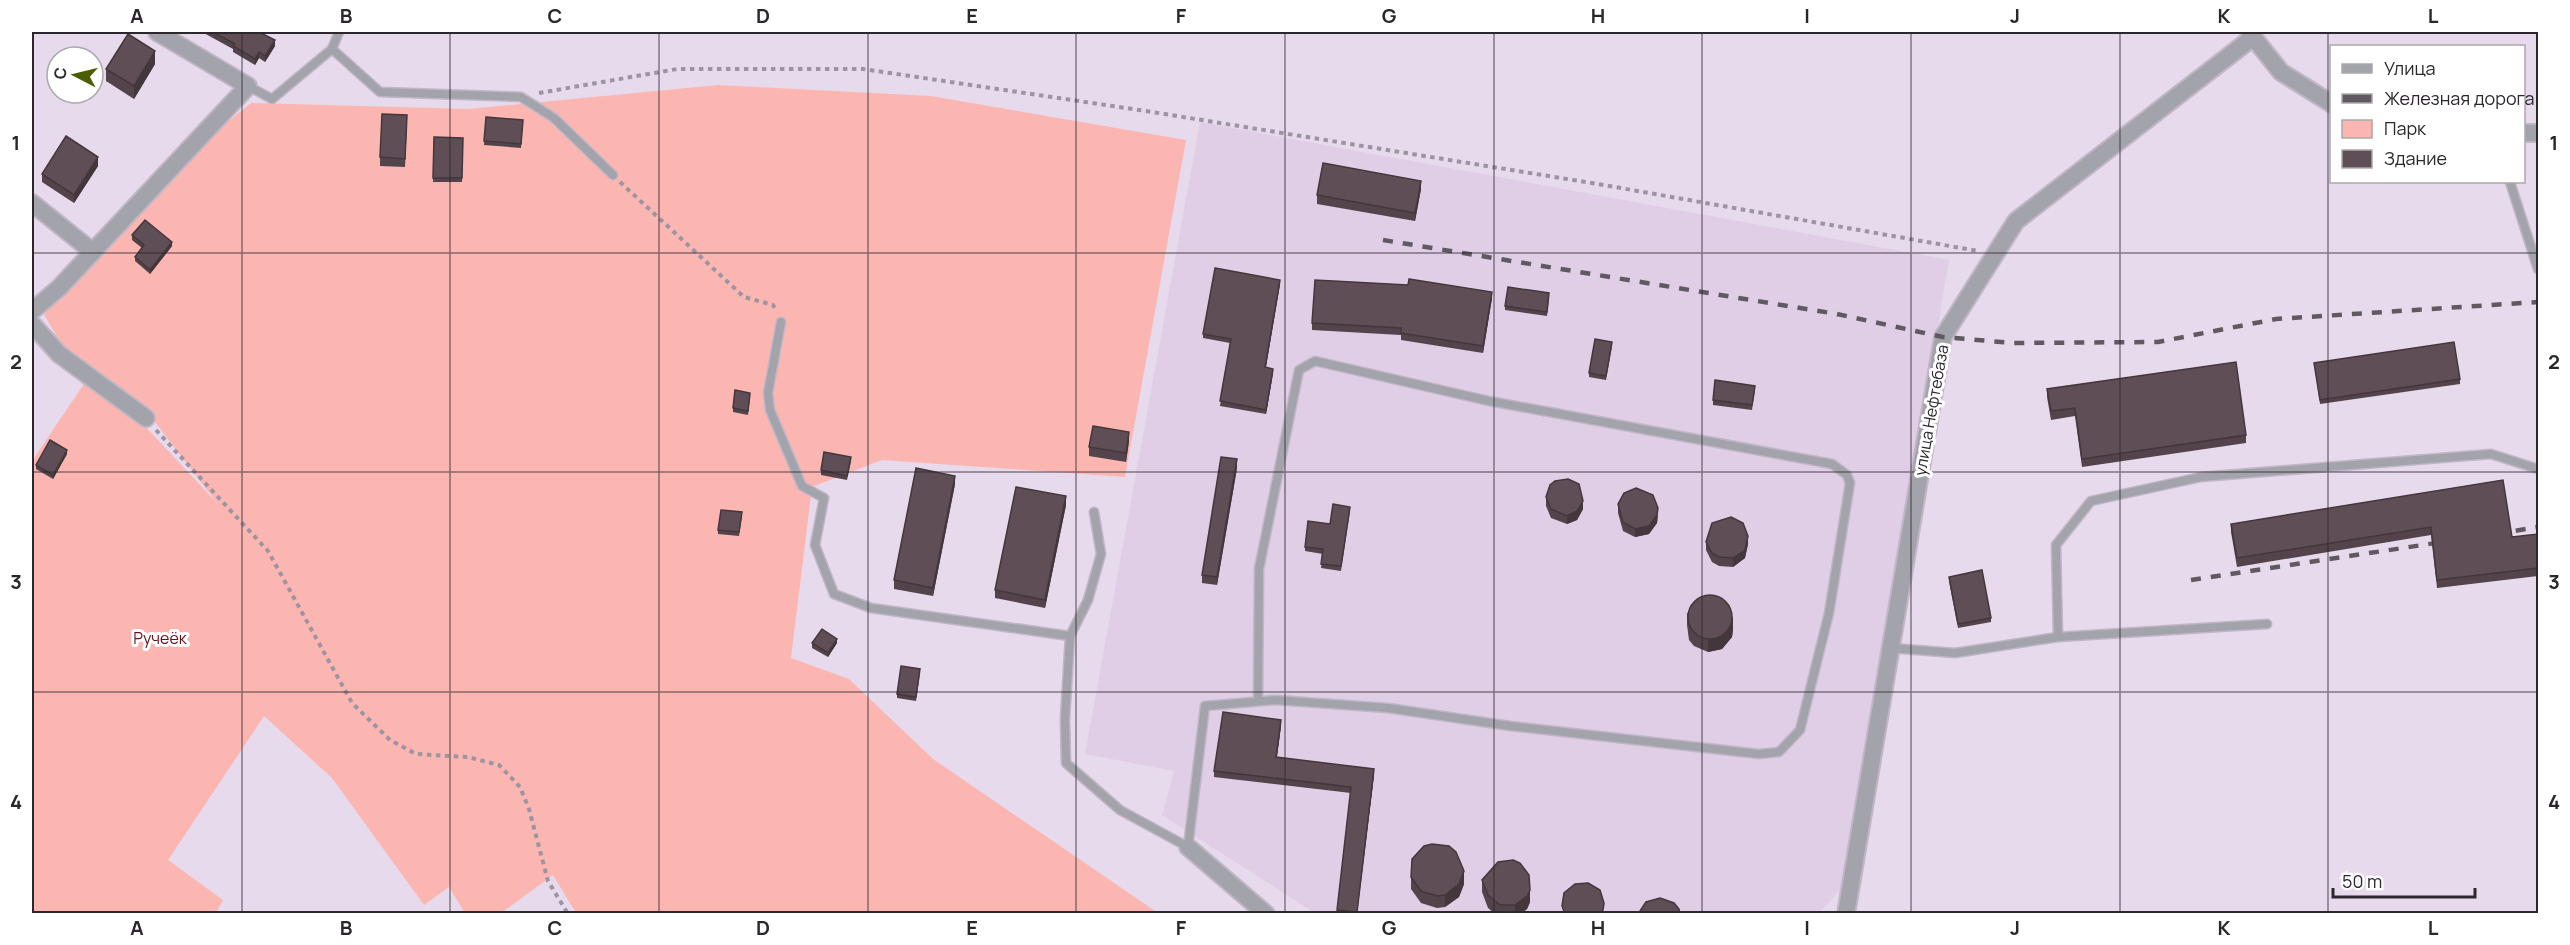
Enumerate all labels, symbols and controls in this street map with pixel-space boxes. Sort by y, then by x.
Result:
text: A [130,2,144,29]
text: B [340,2,353,29]
text: C [548,2,562,29]
text: D [756,2,770,29]
text: E [966,2,978,29]
text: F [1176,2,1187,29]
text: G [1382,2,1397,29]
text: H [1591,2,1605,29]
text: I [1804,2,1810,29]
text: J [2010,2,2020,29]
text: K [2218,2,2231,29]
text: L [2428,2,2439,29]
north arrow [45,45,105,105]
legend [2330,45,2525,183]
text: Улица [2384,56,2436,80]
text: С [48,66,72,80]
text: Железная дорога [2384,86,2535,110]
text: Парк [2384,116,2427,140]
text: 1 [12,129,20,156]
text: 1 [2550,129,2558,156]
text: Здание [2384,146,2447,170]
street label: улица Нефтебаза [1909,343,1953,477]
text: 2 [10,348,22,375]
text: 2 [2548,348,2560,375]
text: 3 [10,568,22,595]
text: 3 [2548,568,2560,595]
park label: Ручеёк [133,627,188,649]
text: 4 [10,788,22,815]
text: 4 [2548,788,2560,815]
scale bar [2333,861,2476,899]
text: 50 m [2342,869,2382,893]
text: A [130,914,144,941]
text: B [340,914,353,941]
text: C [548,914,562,941]
text: D [756,914,770,941]
text: E [966,914,978,941]
text: F [1176,914,1187,941]
text: G [1382,914,1397,941]
text: H [1591,914,1605,941]
text: I [1804,914,1810,941]
text: J [2010,914,2020,941]
text: K [2218,914,2231,941]
text: L [2428,914,2439,941]

